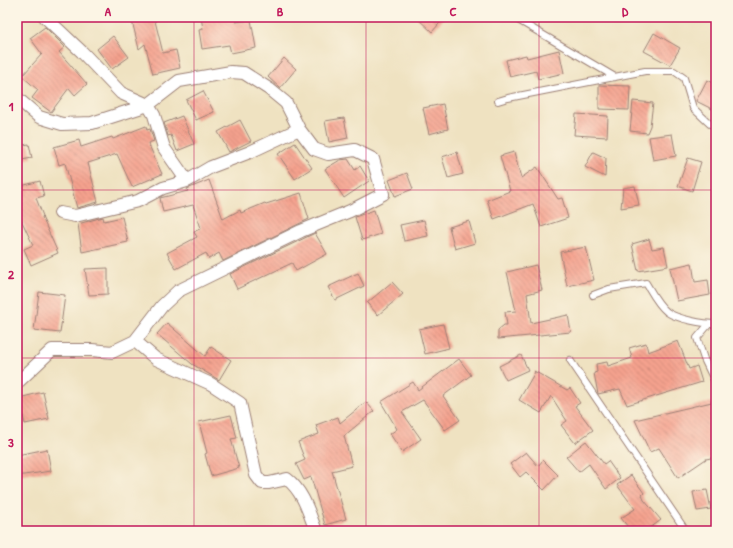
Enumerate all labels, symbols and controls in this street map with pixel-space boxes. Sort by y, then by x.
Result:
text: A [105,2,112,20]
text: B [277,2,284,20]
text: C [449,2,457,20]
text: D [622,2,629,20]
text: 1 [9,97,14,115]
text: 2 [8,265,15,283]
text: 3 [8,433,14,451]

